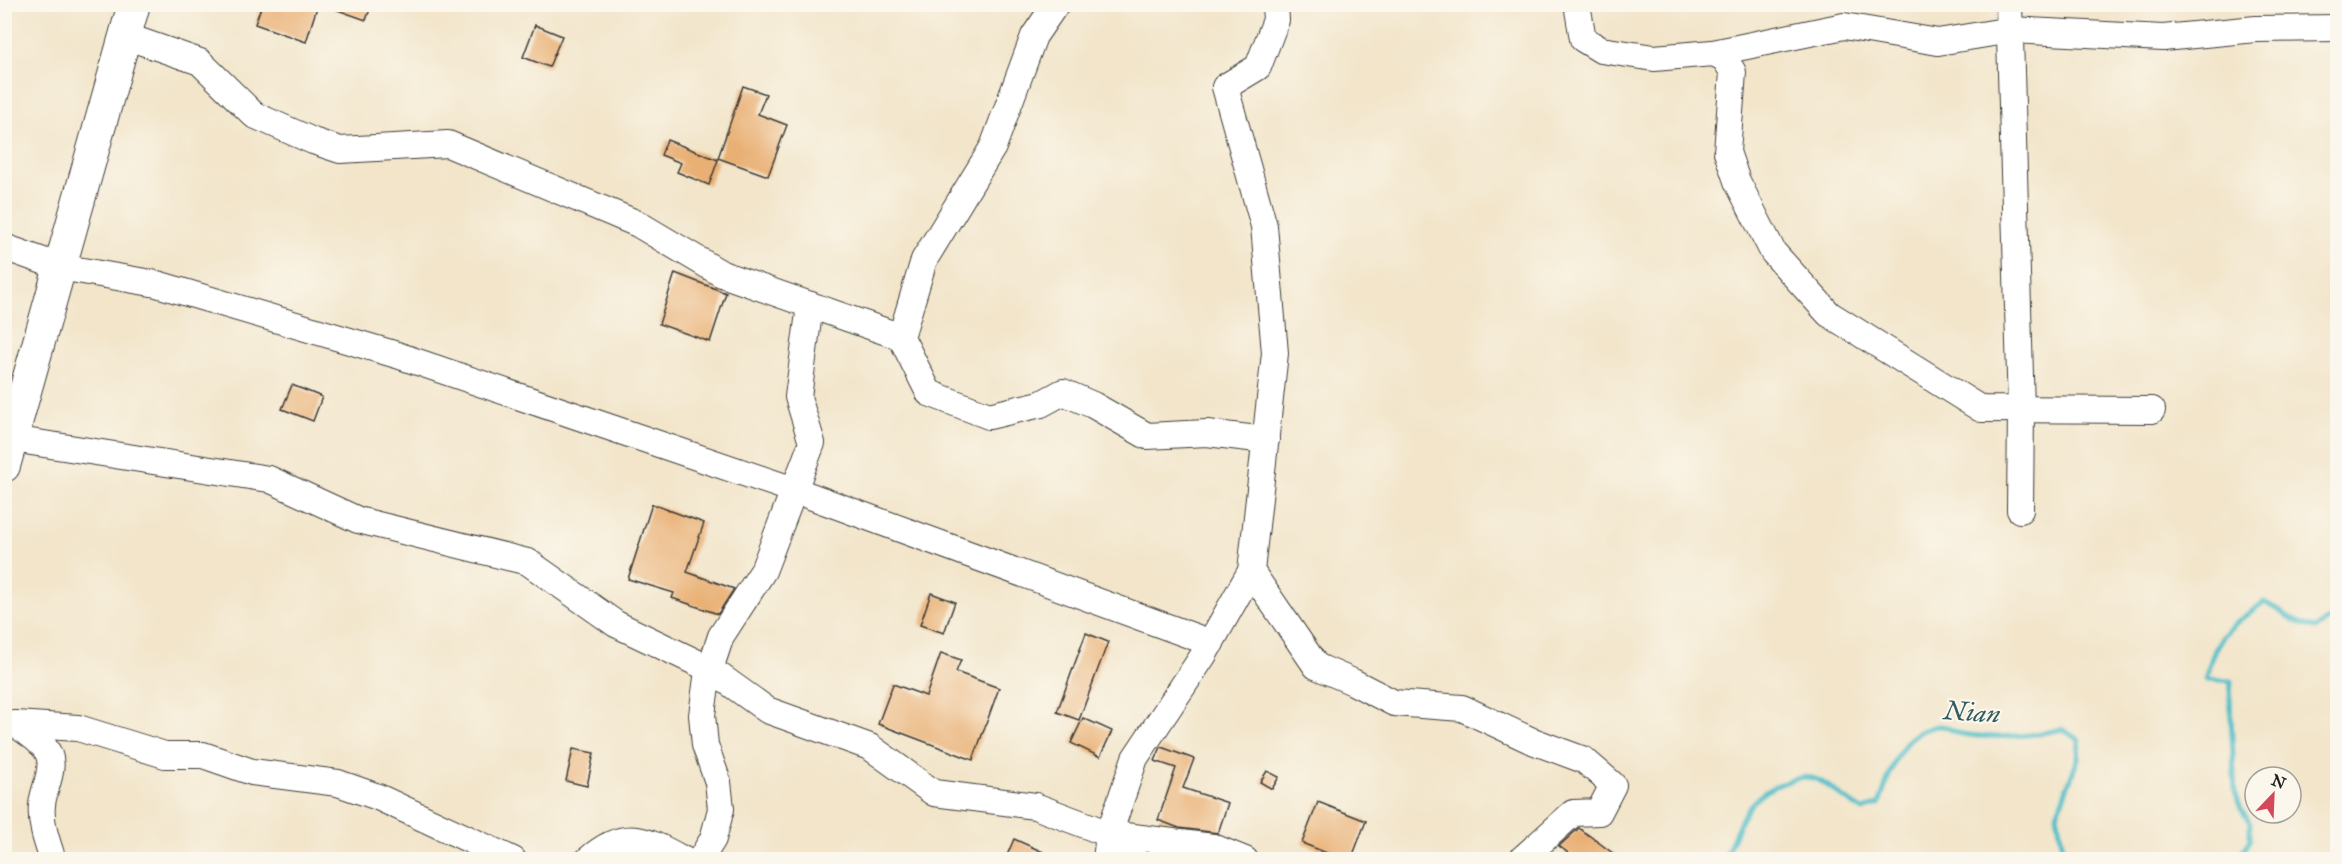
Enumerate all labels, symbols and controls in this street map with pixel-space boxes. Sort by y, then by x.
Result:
water label: Nian [1941,694,2002,730]
north arrow [2243,765,2303,825]
text: N [2269,770,2289,793]

